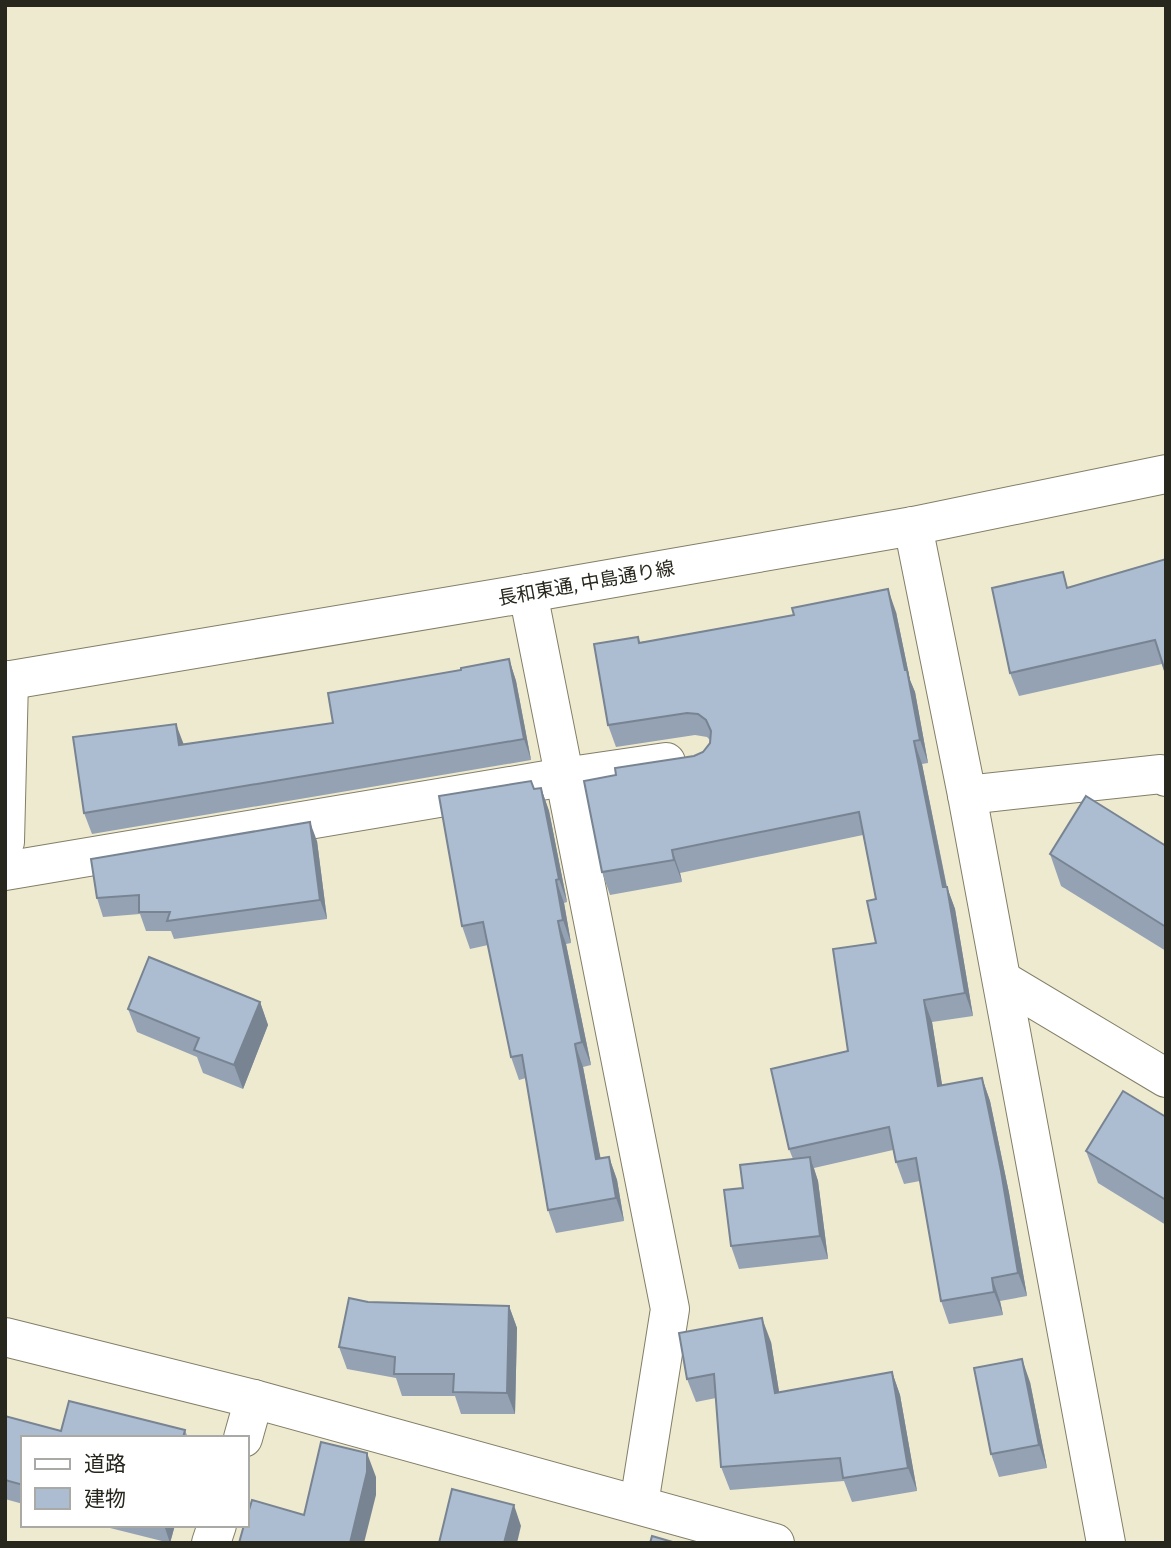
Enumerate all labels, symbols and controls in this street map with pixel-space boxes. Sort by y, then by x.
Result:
street label: 長和東通, 中島通り線 [496,555,676,609]
legend [21,1436,248,1527]
text: 道路 [84,1450,126,1475]
text: 建物 [84,1485,126,1510]

